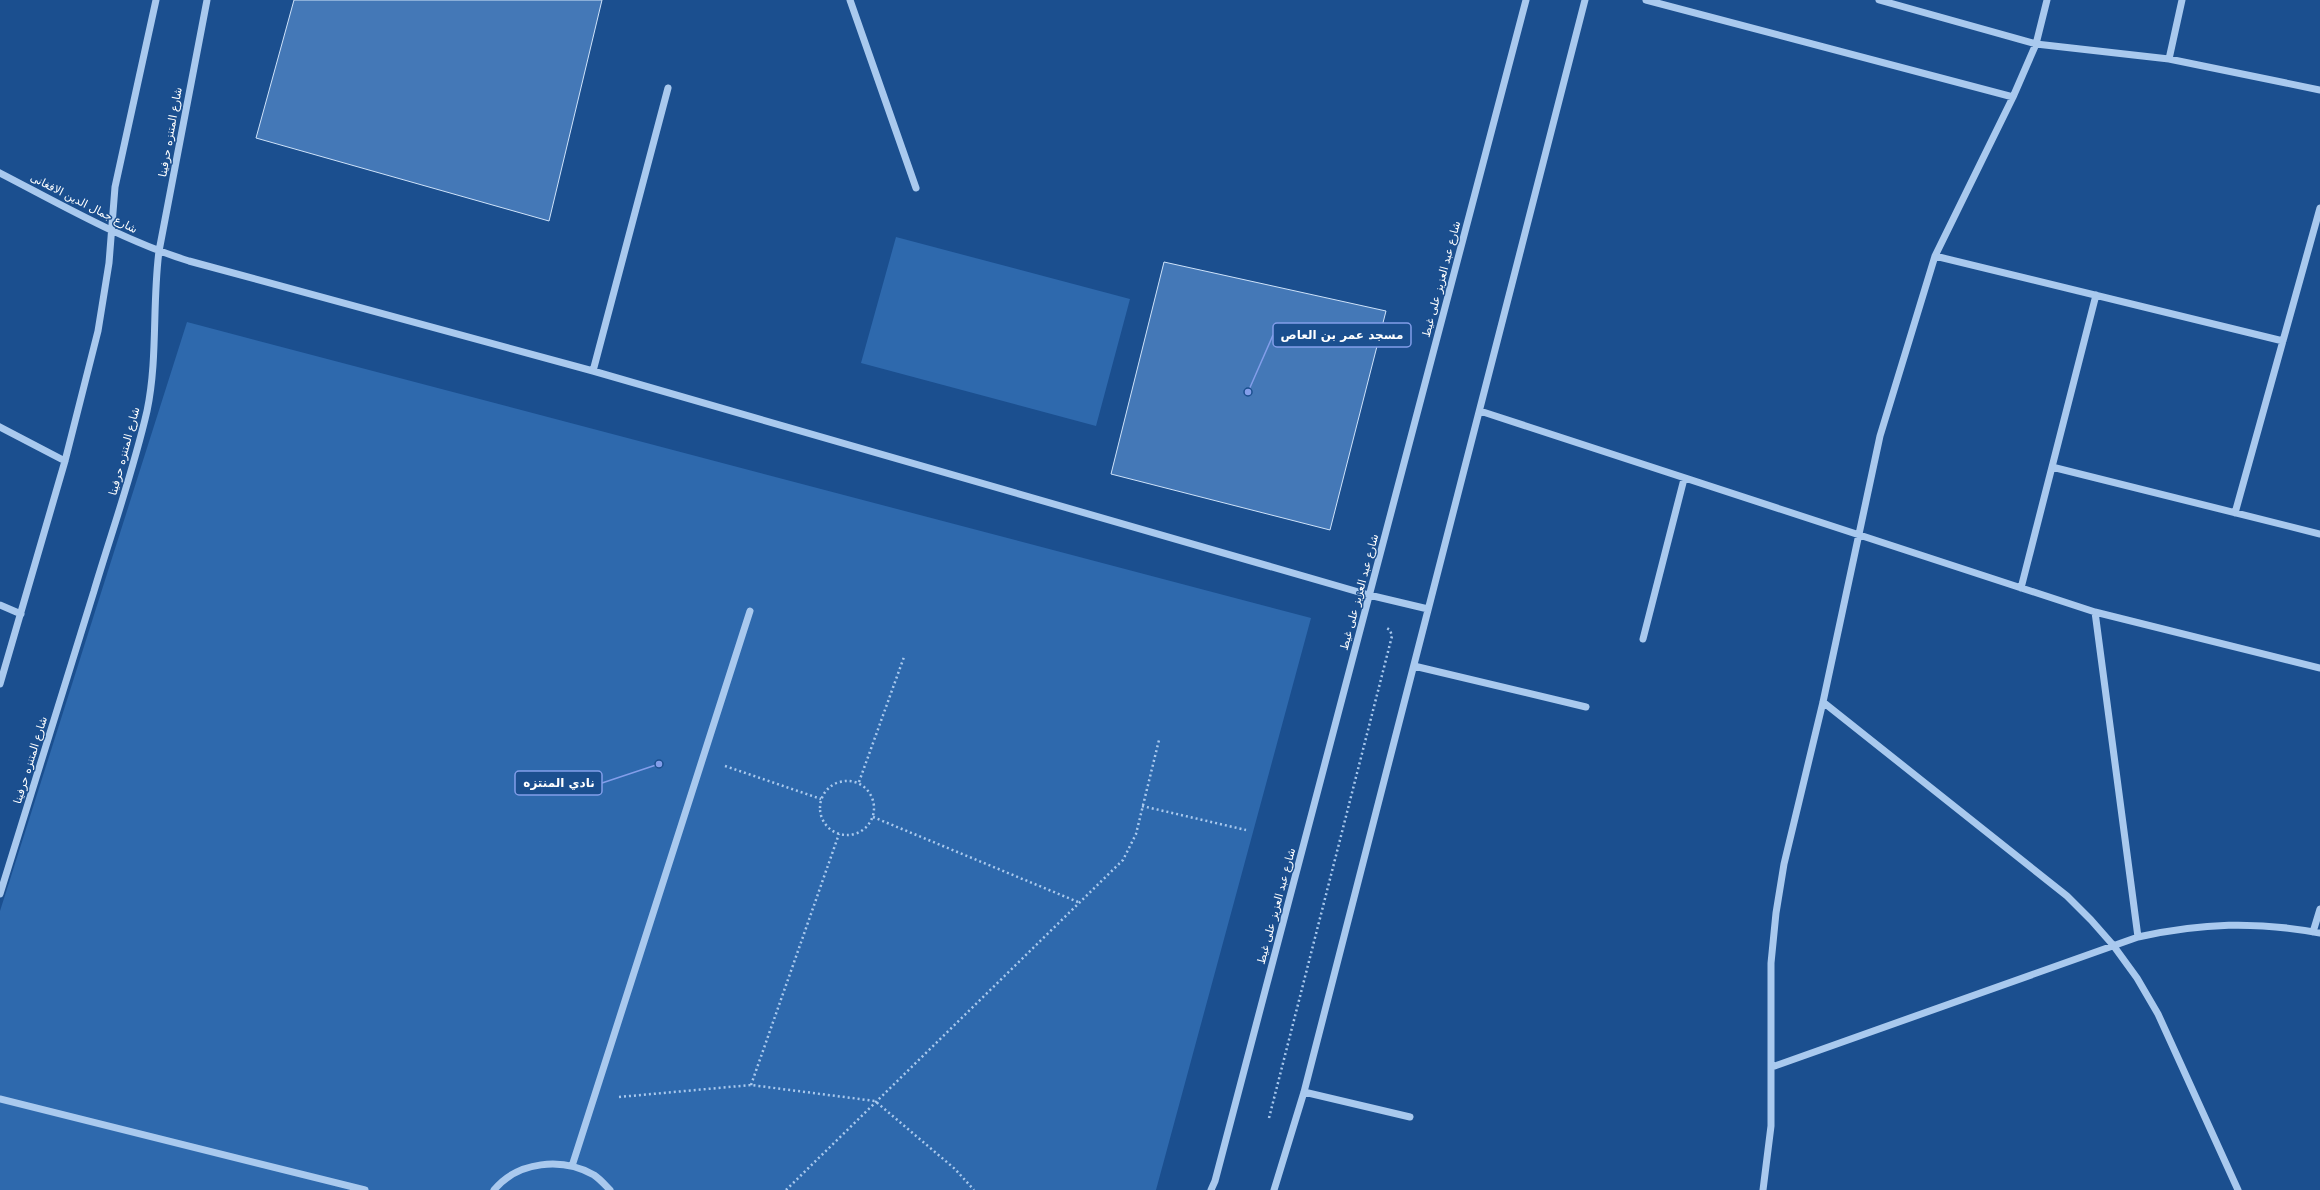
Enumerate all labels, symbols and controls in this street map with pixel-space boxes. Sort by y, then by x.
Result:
street label: شارع المتنزه حرفينا [156,86,185,178]
street label: شارع جمال الدين الافغانى [28,171,140,236]
street label: شارع عبد العزيز على غيط [1420,220,1463,339]
callout: مسجد عمر بن العاص [1273,323,1411,347]
text: مسجد عمر بن العاص [1281,328,1403,342]
street label: شارع المتنزه حرفينا [106,406,143,497]
street label: شارع عبد العزيز على غيط [1338,533,1381,652]
street label: شارع المتنزه حرفينا [11,715,50,805]
callout: نادي المنتزه [515,771,602,795]
text: نادي المنتزه [523,776,595,790]
street label: شارع عبد العزيز على غيط [1255,847,1298,966]

